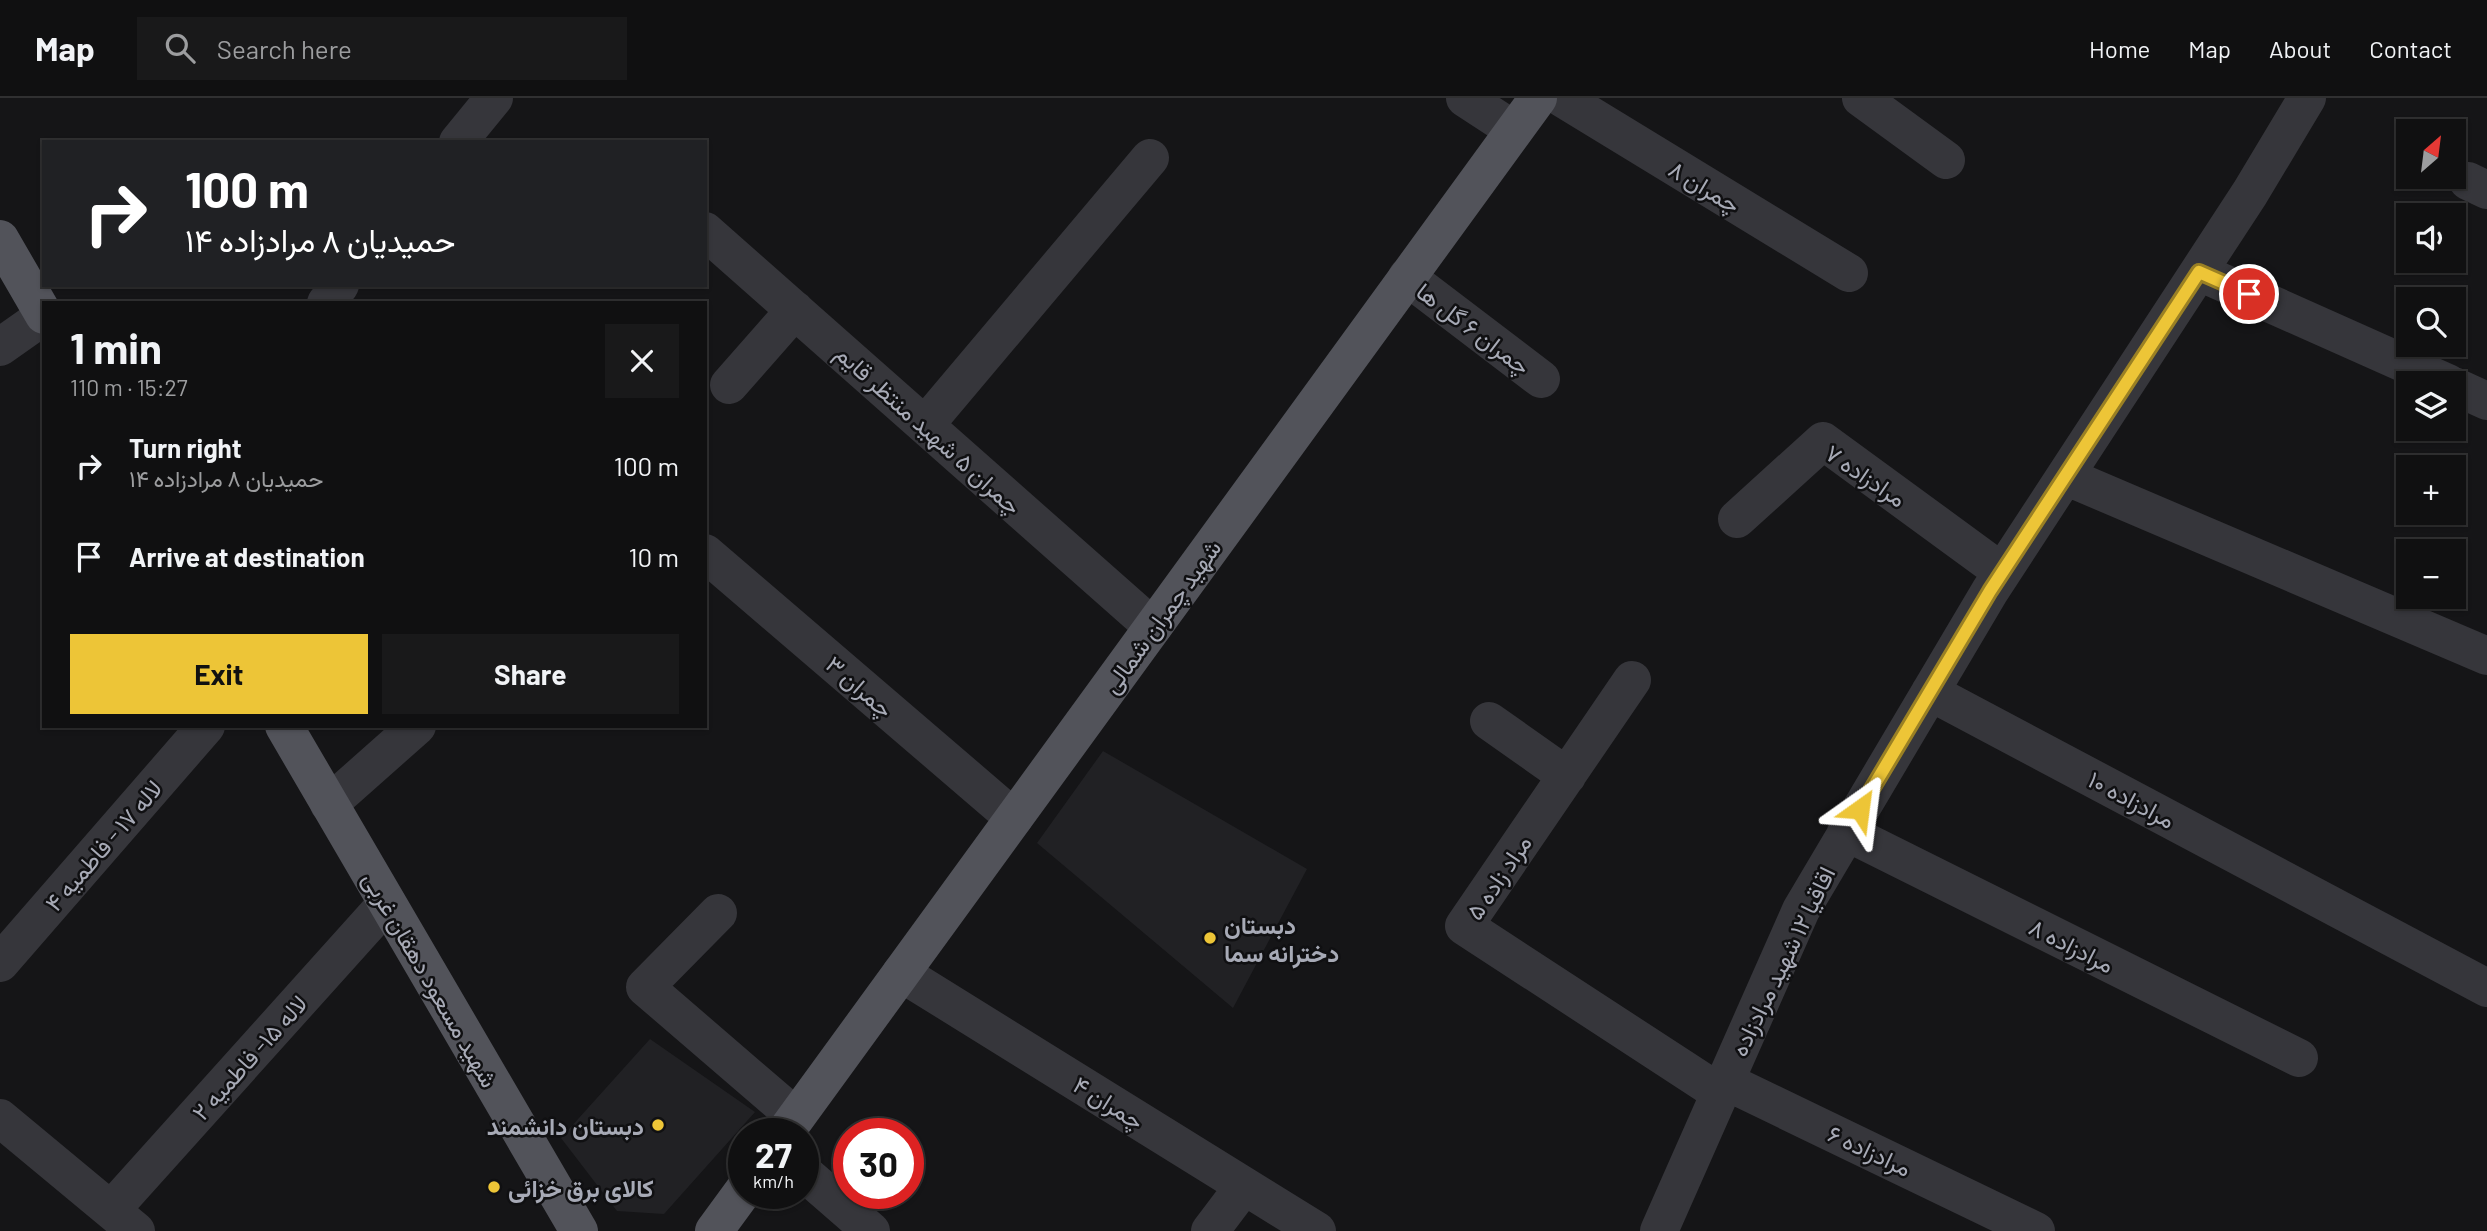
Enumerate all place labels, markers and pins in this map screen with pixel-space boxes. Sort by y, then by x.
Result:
pin [2219,264,2279,324]
place label: دبستان دخترانه سما [1224,910,1339,969]
marker: دبستان دخترانه سما [1202,930,1218,946]
place label: دبستان دانشمند [487,1111,644,1141]
marker: دبستان دانشمند [650,1117,666,1133]
place label: کالای برق خزائی [508,1173,654,1204]
marker: کالای برق خزائی [486,1179,502,1195]

